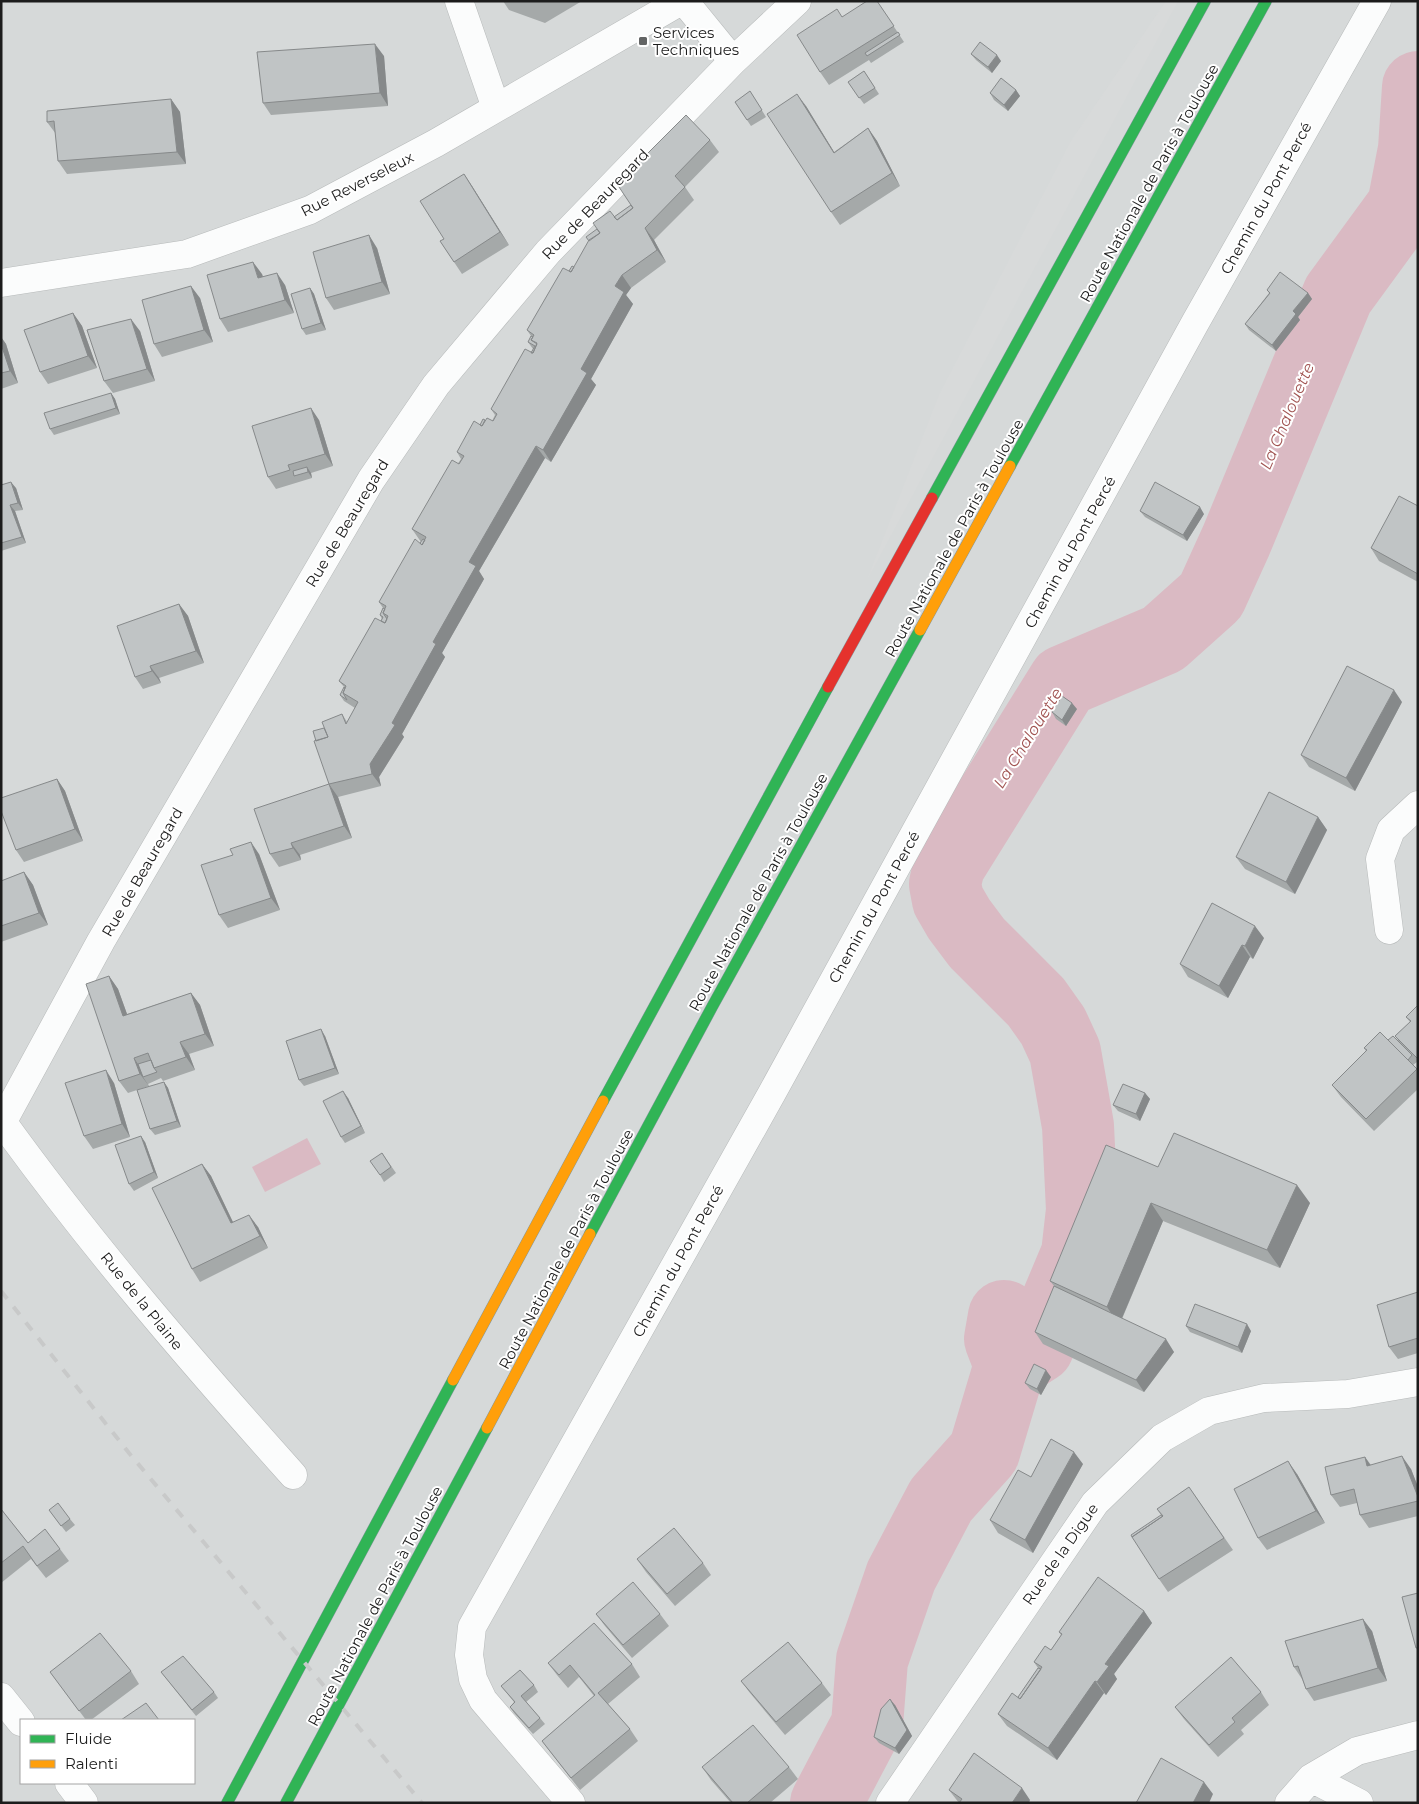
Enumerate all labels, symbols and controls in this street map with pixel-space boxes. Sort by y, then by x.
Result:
place label: Services Techniques [653,23,739,59]
marker: Services Techniques [637,35,649,47]
street label: Route Nationale de Paris à Toulouse [1075,61,1223,305]
street label: Chemin du Pont Percé [1216,119,1316,277]
street label: Rue de Beauregard [537,145,653,263]
street label: Rue Reverseleux [297,147,417,221]
water label: La Chalouette [1256,360,1318,472]
street label: Route Nationale de Paris à Toulouse [880,416,1028,660]
street label: Rue de Beauregard [301,455,393,591]
street label: Chemin du Pont Percé [1020,473,1120,631]
water label: La Chalouette [990,684,1066,792]
street label: Route Nationale de Paris à Toulouse [684,770,832,1014]
street label: Rue de Beauregard [97,804,187,940]
street label: Chemin du Pont Percé [824,828,924,986]
street label: Route Nationale de Paris à Toulouse [494,1126,638,1372]
street label: Chemin du Pont Percé [628,1182,728,1340]
street label: Rue de la Plaine [97,1248,187,1354]
street label: Route Nationale de Paris à Toulouse [303,1483,447,1729]
street label: Rue de la Digue [1018,1500,1102,1608]
legend [20,1719,195,1784]
text: Fluide [65,1729,112,1748]
text: Ralenti [65,1754,118,1773]

